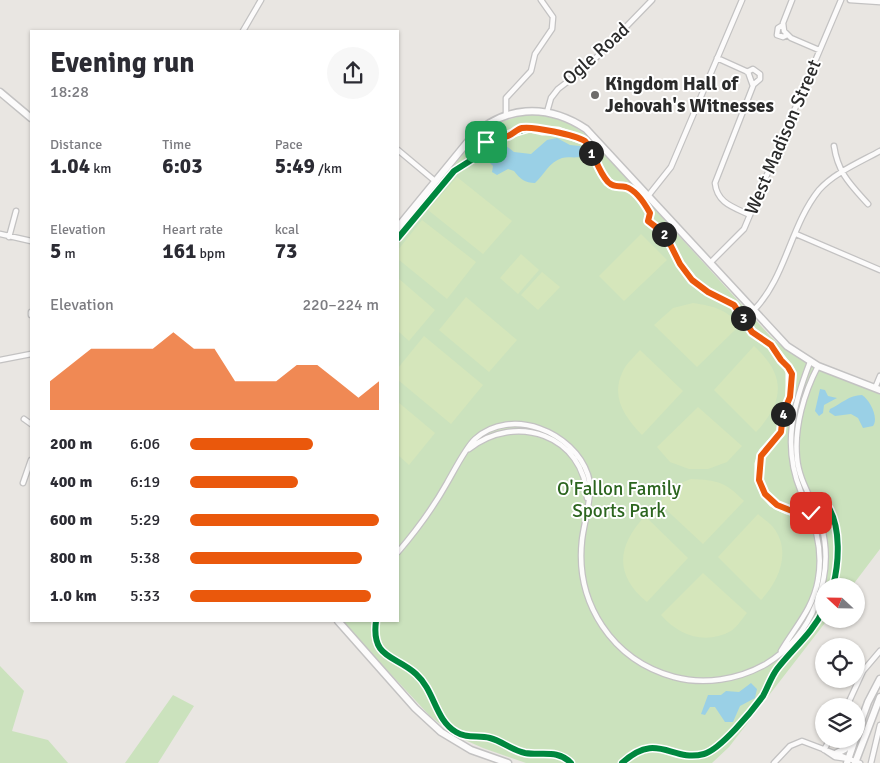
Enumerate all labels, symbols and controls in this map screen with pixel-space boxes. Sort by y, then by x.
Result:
street label: Ogle Road [557,18,635,90]
text: Evening run [50,46,195,80]
button: share [327,47,379,99]
street label: West Madison Street [739,55,827,218]
place label: Kingdom Hall of Jehovah's Witnesses [605,72,774,118]
text: 18:28 [50,82,89,102]
marker: Kingdom Hall of Jehovah's Witnesses [589,89,601,101]
pin [465,121,507,163]
icon: arrive [472,128,500,156]
text: Distance [50,136,102,153]
text: Time [162,136,191,153]
text: Pace [275,136,303,153]
pin: 1 [578,140,604,166]
text: 1 [588,145,595,162]
text: 1.04 [50,153,90,179]
text: 6:03 [162,153,203,179]
text: 5:49 [275,153,315,179]
text: km [90,160,111,177]
text: /km [315,160,342,177]
text: Elevation [50,221,106,238]
text: Heart rate [162,221,223,238]
text: kcal [275,221,299,238]
pin: 2 [652,222,676,246]
text: 2 [661,226,668,243]
text: 5 [50,238,61,264]
text: 161 [162,238,196,264]
text: 73 [275,238,297,264]
text: m [61,245,76,262]
text: bpm [196,245,225,262]
text: Elevation [50,295,114,315]
text: 220–224 m [302,295,379,315]
pin: 3 [730,306,756,330]
text: 3 [740,310,747,327]
pin: 4 [770,402,796,426]
text: 4 [780,406,787,423]
text: 200 m [50,434,92,454]
text: 6:06 [130,434,160,454]
text: 400 m [50,472,92,492]
text: 6:19 [130,472,160,492]
park label: O'Fallon Family Sports Park [557,477,681,523]
pin [790,492,832,534]
icon: check [797,499,825,527]
text: 600 m [50,510,92,530]
text: 5:29 [130,510,160,530]
text: 800 m [50,548,92,568]
text: 5:38 [130,548,160,568]
north arrow [815,578,865,628]
map controls [815,578,865,748]
text: 1.0 km [50,586,97,606]
text: 5:33 [130,586,160,606]
button: locate [815,638,865,688]
button: layers [815,698,865,748]

